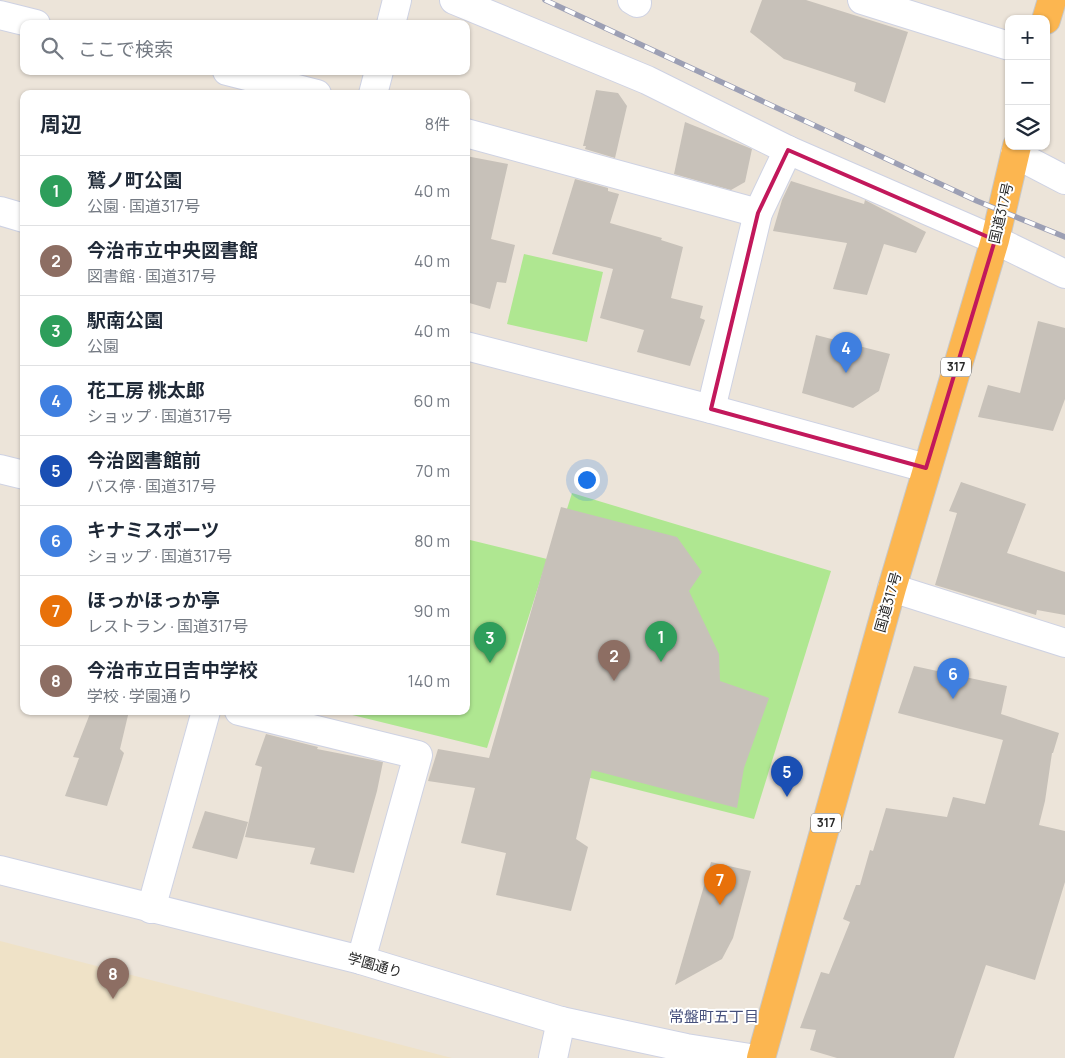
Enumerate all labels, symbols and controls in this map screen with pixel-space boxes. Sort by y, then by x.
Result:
map controls [1005,15,1050,150]
button: + [1005,15,1050,60]
search box [20,20,470,75]
icon: search [38,34,66,62]
text: ここで検索 [78,36,173,62]
button: − [1005,60,1050,105]
button: layers [1005,105,1050,150]
text: 周辺 [40,110,82,138]
text: 8件 [425,113,450,135]
text: 鷲ノ町公園 [87,167,182,193]
text: 1 [52,180,60,202]
text: 40 m [414,180,450,202]
street label: 国道317号 [984,180,1017,245]
text: 公園 · 国道317号 [87,195,200,217]
text: 今治市立中央図書館 [87,237,258,263]
text: 2 [51,250,61,272]
text: 40 m [414,250,450,272]
text: 図書館 · 国道317号 [87,265,216,287]
text: 駅南公園 [87,307,163,333]
text: 3 [51,320,61,342]
text: 40 m [414,320,450,342]
pin: 4 [830,332,862,373]
text: 公園 [87,335,119,357]
road number: 317 [941,358,971,377]
text: 花工房 桃太郎 [87,377,205,403]
text: 4 [51,390,61,412]
text: 60 m [414,390,450,412]
text: ショップ · 国道317号 [87,405,232,427]
text: 今治図書館前 [87,447,201,473]
text: 5 [51,460,61,482]
text: 70 m [415,460,450,482]
your location [574,467,600,493]
text: バス停 · 国道317号 [87,475,216,497]
text: キナミスポーツ [87,517,220,543]
text: 6 [51,530,61,552]
text: 80 m [414,530,450,552]
text: ショップ · 国道317号 [87,545,232,567]
street label: 国道317号 [870,569,905,634]
text: ほっかほっか亭 [87,587,220,613]
text: 7 [52,600,60,622]
text: 90 m [414,600,450,622]
text: レストラン · 国道317号 [87,615,248,637]
pin: 1 [645,621,677,662]
pin: 3 [474,622,506,663]
pin: 2 [598,640,630,681]
text: 今治市立日吉中学校 [87,657,258,683]
pin: 6 [937,658,969,699]
text: 8 [51,670,61,692]
text: 140 m [408,670,450,692]
text: 学校 · 学園通り [87,685,193,707]
pin: 5 [771,756,803,797]
road number: 317 [811,814,841,832]
pin: 7 [704,864,736,905]
street label: 学園通り [346,948,405,981]
pin: 8 [97,958,129,999]
district label: 常盤町五丁目 [669,1006,759,1027]

